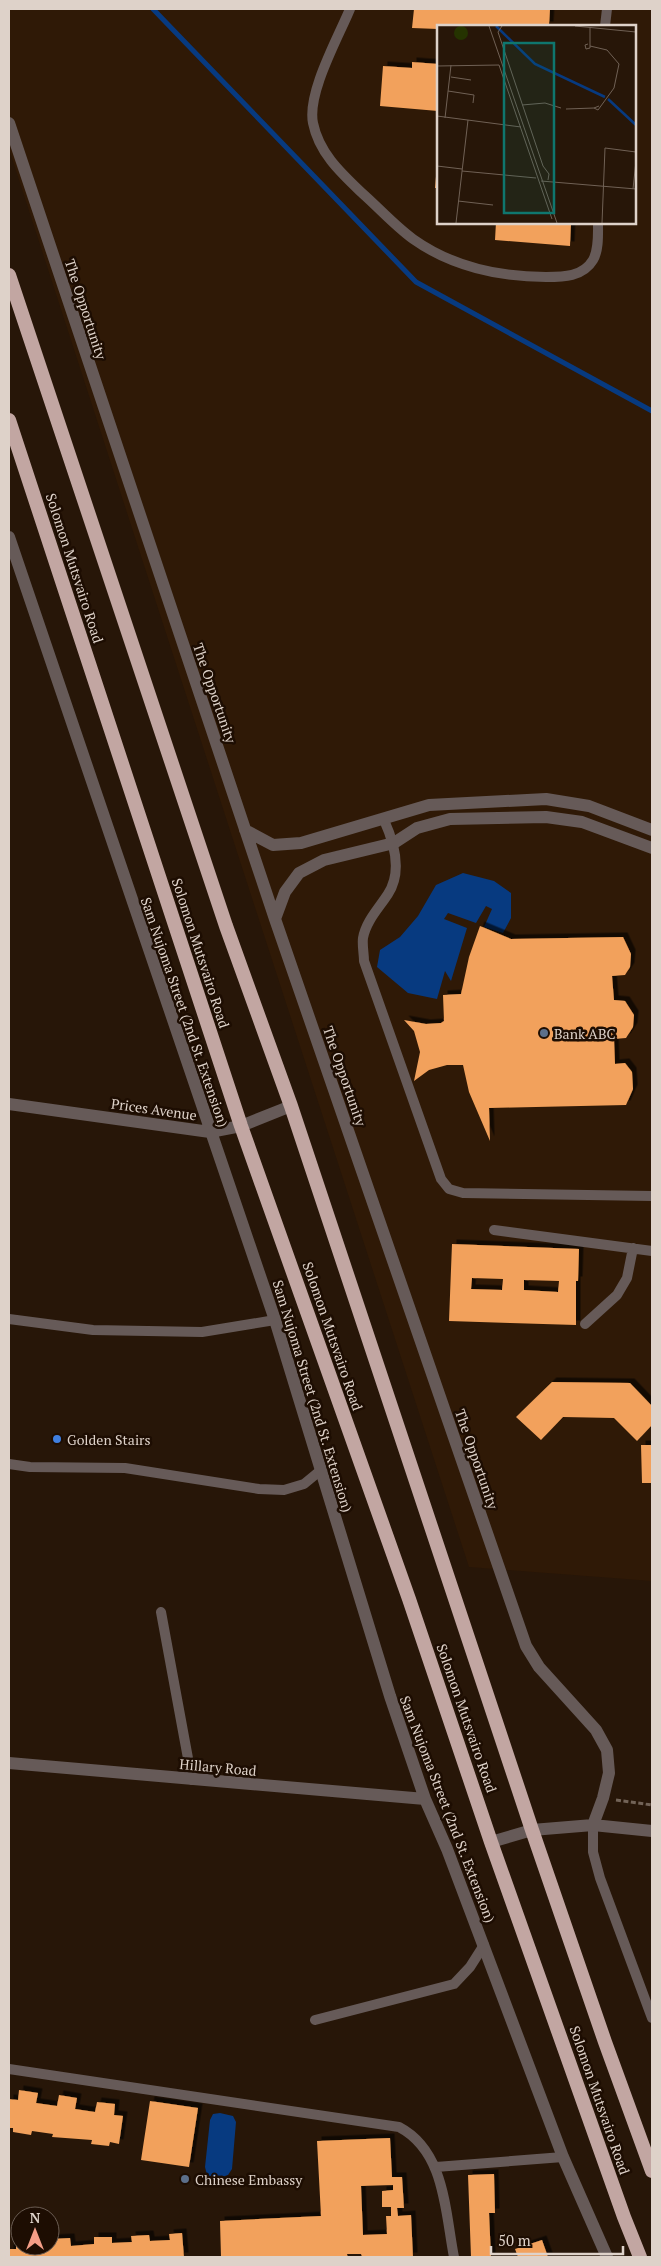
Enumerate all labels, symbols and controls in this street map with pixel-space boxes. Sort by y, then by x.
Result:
inset map [437,25,636,224]
street label: The Opportunity [61,256,111,363]
street label: Solomon Mutsvairo Road [42,491,108,645]
street label: The Opportunity [189,640,241,746]
street label: Solomon Mutsvairo Road [168,876,234,1030]
street label: Sam Nujoma Street (2nd St. Extension) [137,895,233,1129]
street label: The Opportunity [319,1023,371,1129]
place label: Bank ABC [554,1024,616,1043]
marker: Bank ABC [538,1027,550,1039]
street label: Prices Avenue [110,1094,198,1124]
street label: Solomon Mutsvairo Road [299,1259,368,1413]
street label: Sam Nujoma Street (2nd St. Extension) [269,1278,357,1514]
street label: The Opportunity [451,1406,503,1512]
place label: Golden Stairs [67,1430,151,1449]
marker: Golden Stairs [51,1433,63,1445]
street label: Solomon Mutsvairo Road [433,1641,502,1795]
street label: Sam Nujoma Street (2nd St. Extension) [396,1693,500,1925]
street label: Hillary Road [179,1754,258,1780]
street label: Solomon Mutsvairo Road [566,2023,635,2177]
place label: Chinese Embassy [195,2170,303,2189]
marker: Chinese Embassy [179,2173,191,2185]
north arrow [10,2206,60,2256]
text: N [30,2208,41,2227]
scale bar [491,2224,624,2256]
text: 50 m [498,2230,531,2250]

